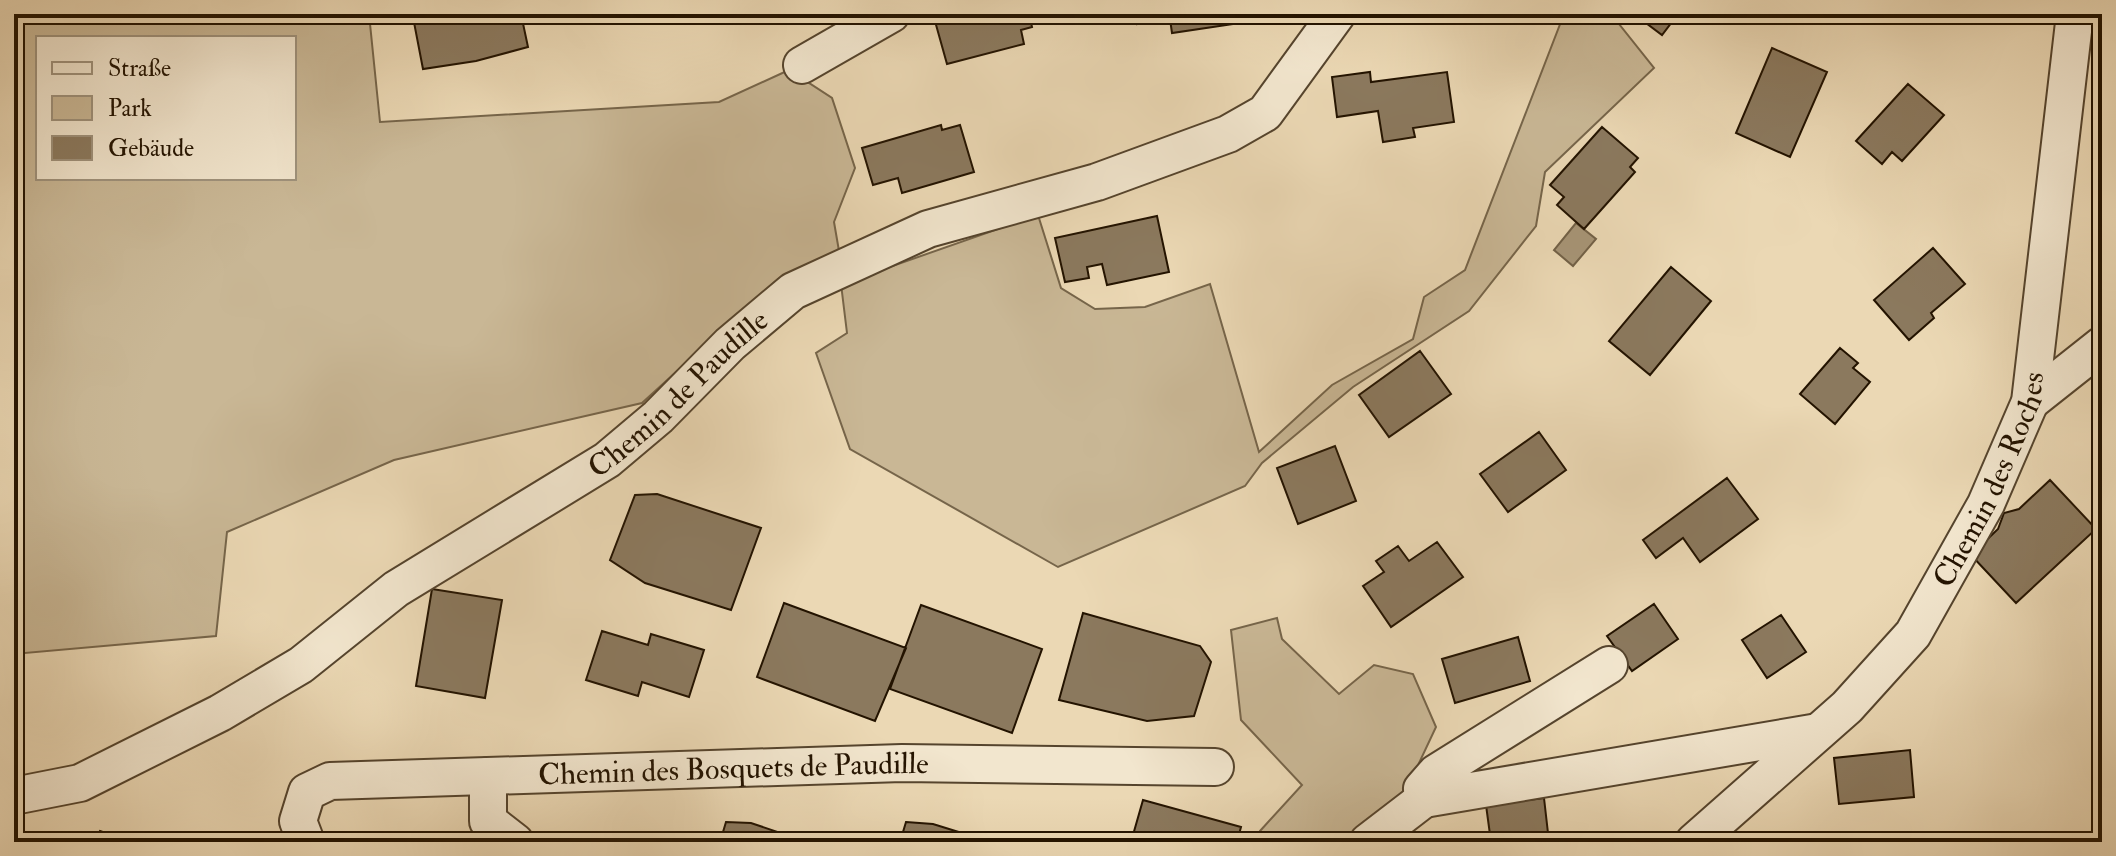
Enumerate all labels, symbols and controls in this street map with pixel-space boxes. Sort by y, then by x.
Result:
legend [36,36,296,180]
text: Straße [108,53,171,84]
text: Park [108,93,152,124]
text: Gebäude [108,133,194,164]
street label: Chemin de Paudille [581,302,776,486]
street label: Chemin des Roches [1925,370,2052,594]
street label: Chemin des Bosquets de Paudille [538,745,929,793]

